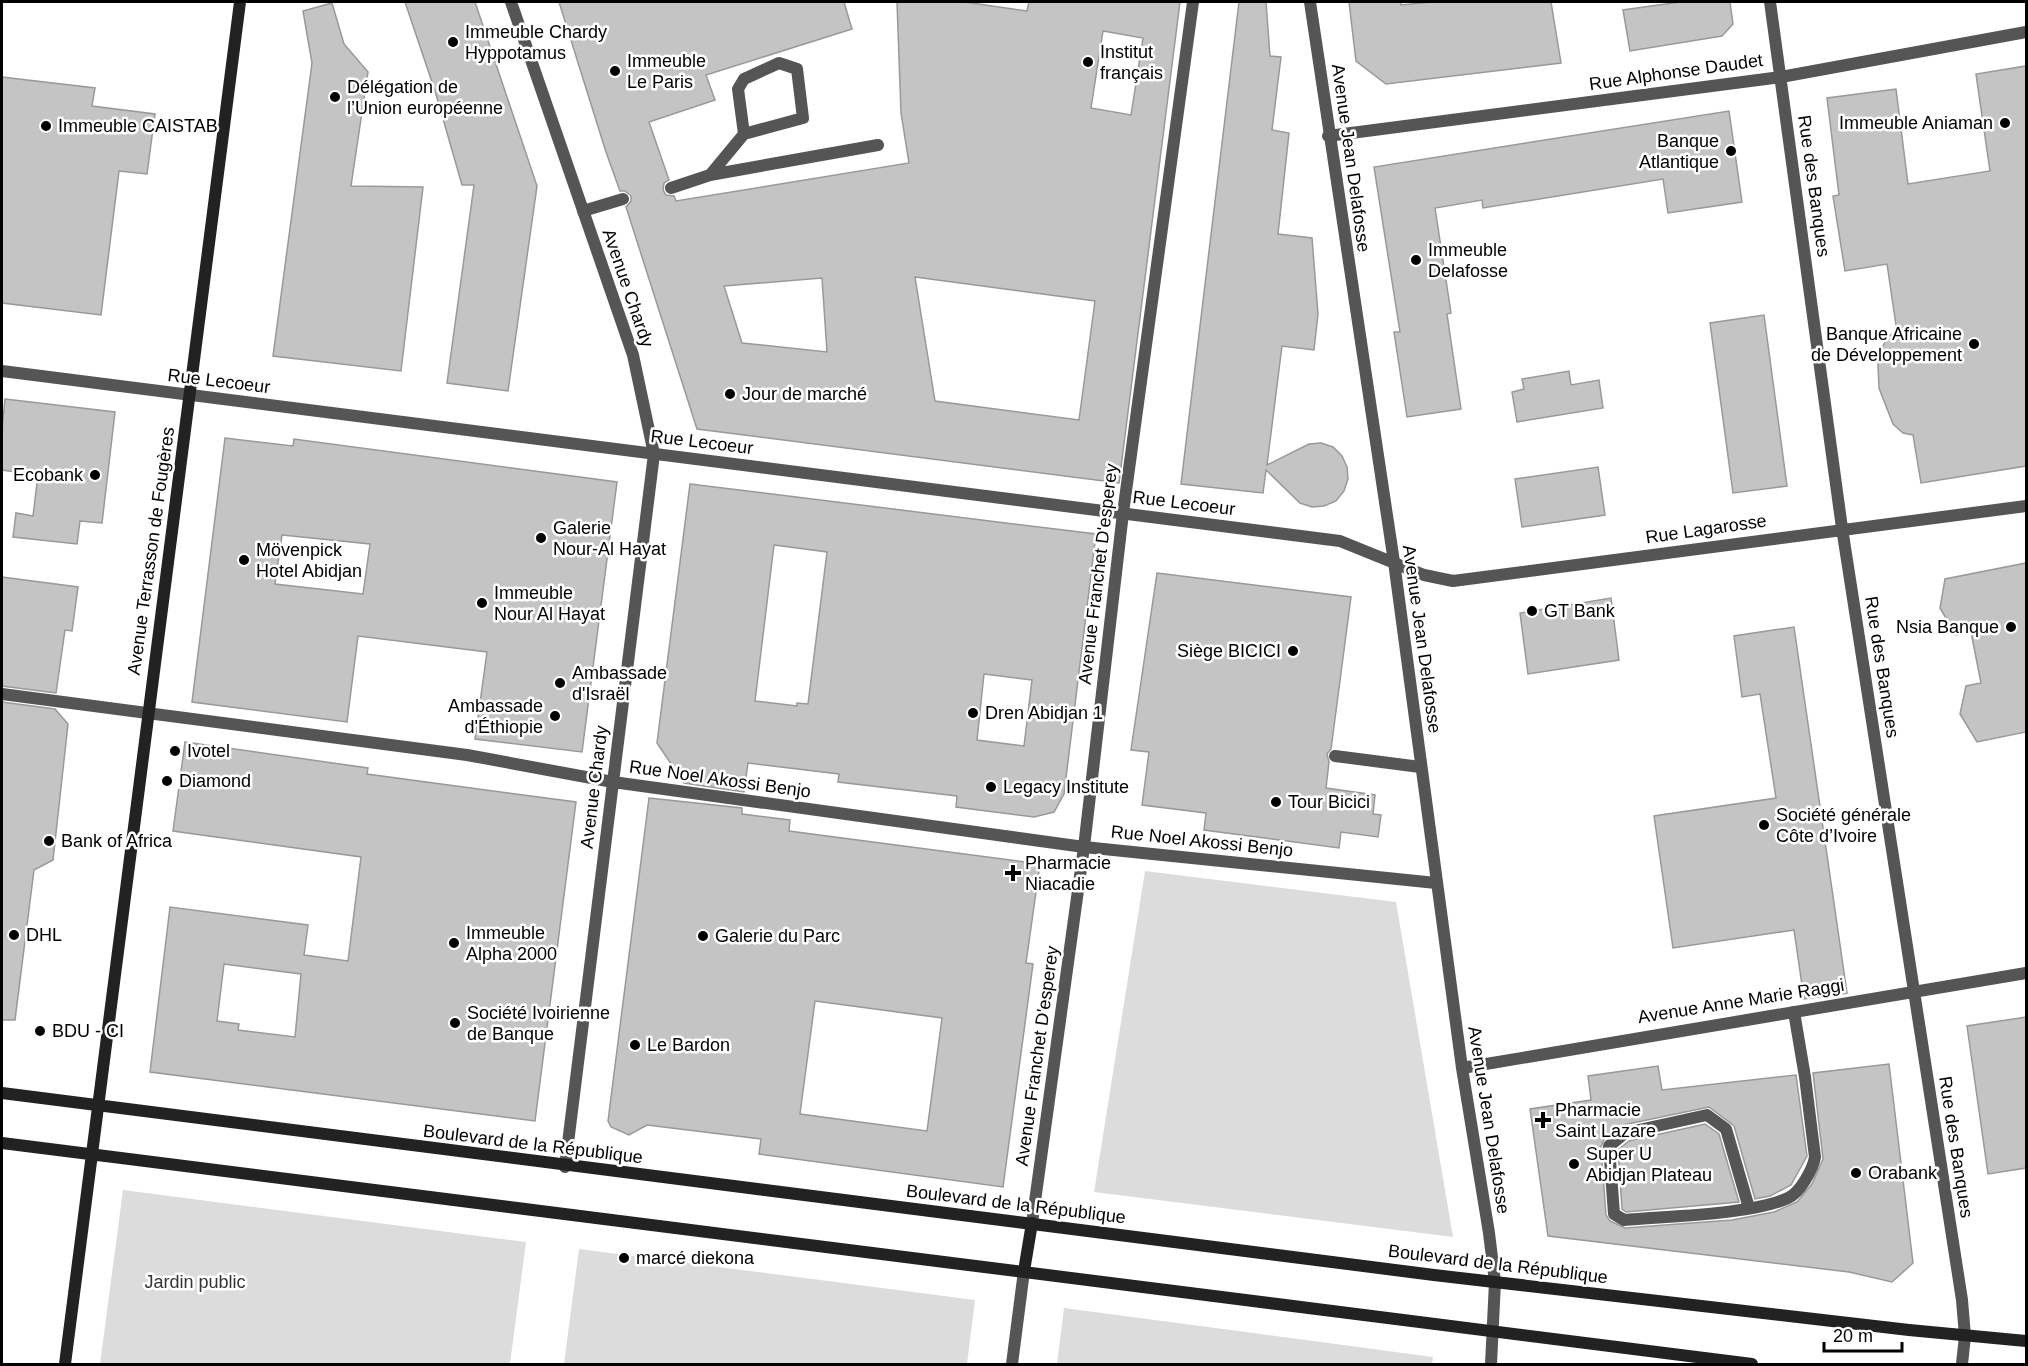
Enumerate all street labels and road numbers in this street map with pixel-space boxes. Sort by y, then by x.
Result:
street label: Rue Alphonse Daudet [1588,50,1764,94]
street label: Avenue Jean Delafosse [1328,63,1374,253]
street label: Rue des Banques [1794,114,1834,258]
street label: Avenue Chardy [598,226,658,350]
street label: Rue Lecoeur [167,365,271,397]
street label: Avenue Terrasson de Fougères [124,426,178,676]
street label: Rue Lecoeur [650,426,754,458]
street label: Avenue Franchet D'esperey [1075,462,1121,686]
street label: Rue Lecoeur [1132,487,1236,519]
street label: Rue Lagarosse [1644,511,1768,547]
street label: Avenue Jean Delafosse [1399,544,1445,734]
street label: Rue des Banques [1861,595,1903,739]
street label: Avenue Chardy [577,724,611,850]
street label: Rue Noel Akossi Benjo [628,756,812,802]
street label: Rue Noel Akossi Benjo [1110,821,1294,861]
street label: Avenue Franchet D'esperey [1012,945,1062,1167]
street label: Avenue Anne Marie Raggi [1636,975,1846,1027]
street label: Avenue Jean Delafosse [1464,1025,1514,1215]
street label: Rue des Banques [1935,1075,1977,1219]
street label: Boulevard de la République [422,1121,644,1167]
street label: Boulevard de la République [905,1181,1127,1227]
street label: Boulevard de la République [1387,1241,1609,1287]

